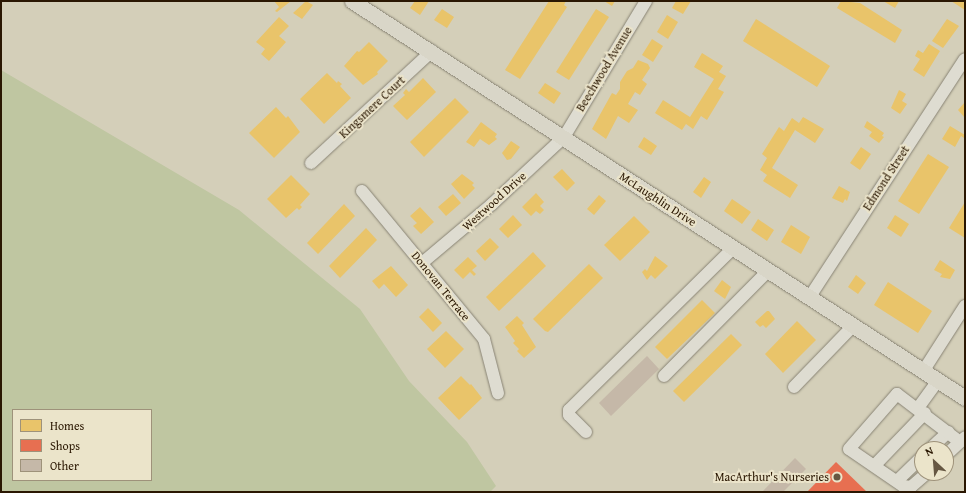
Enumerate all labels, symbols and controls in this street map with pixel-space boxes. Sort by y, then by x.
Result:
street label: Beechwood Avenue [573,24,635,114]
street label: Kingsmere Court [336,73,408,141]
street label: Edmond Street [860,143,912,213]
street label: Westwood Drive [459,169,529,233]
street label: McLaughlin Drive [617,169,699,229]
street label: Donovan Terrace [409,248,473,324]
legend [12,409,152,481]
text: Homes [50,417,84,434]
text: Shops [50,437,80,454]
north arrow [914,441,954,481]
text: N [922,442,936,460]
text: Other [50,457,79,474]
place label: MacArthur's Nurseries [715,470,829,484]
marker: MacArthur's Nurseries [832,472,842,482]

